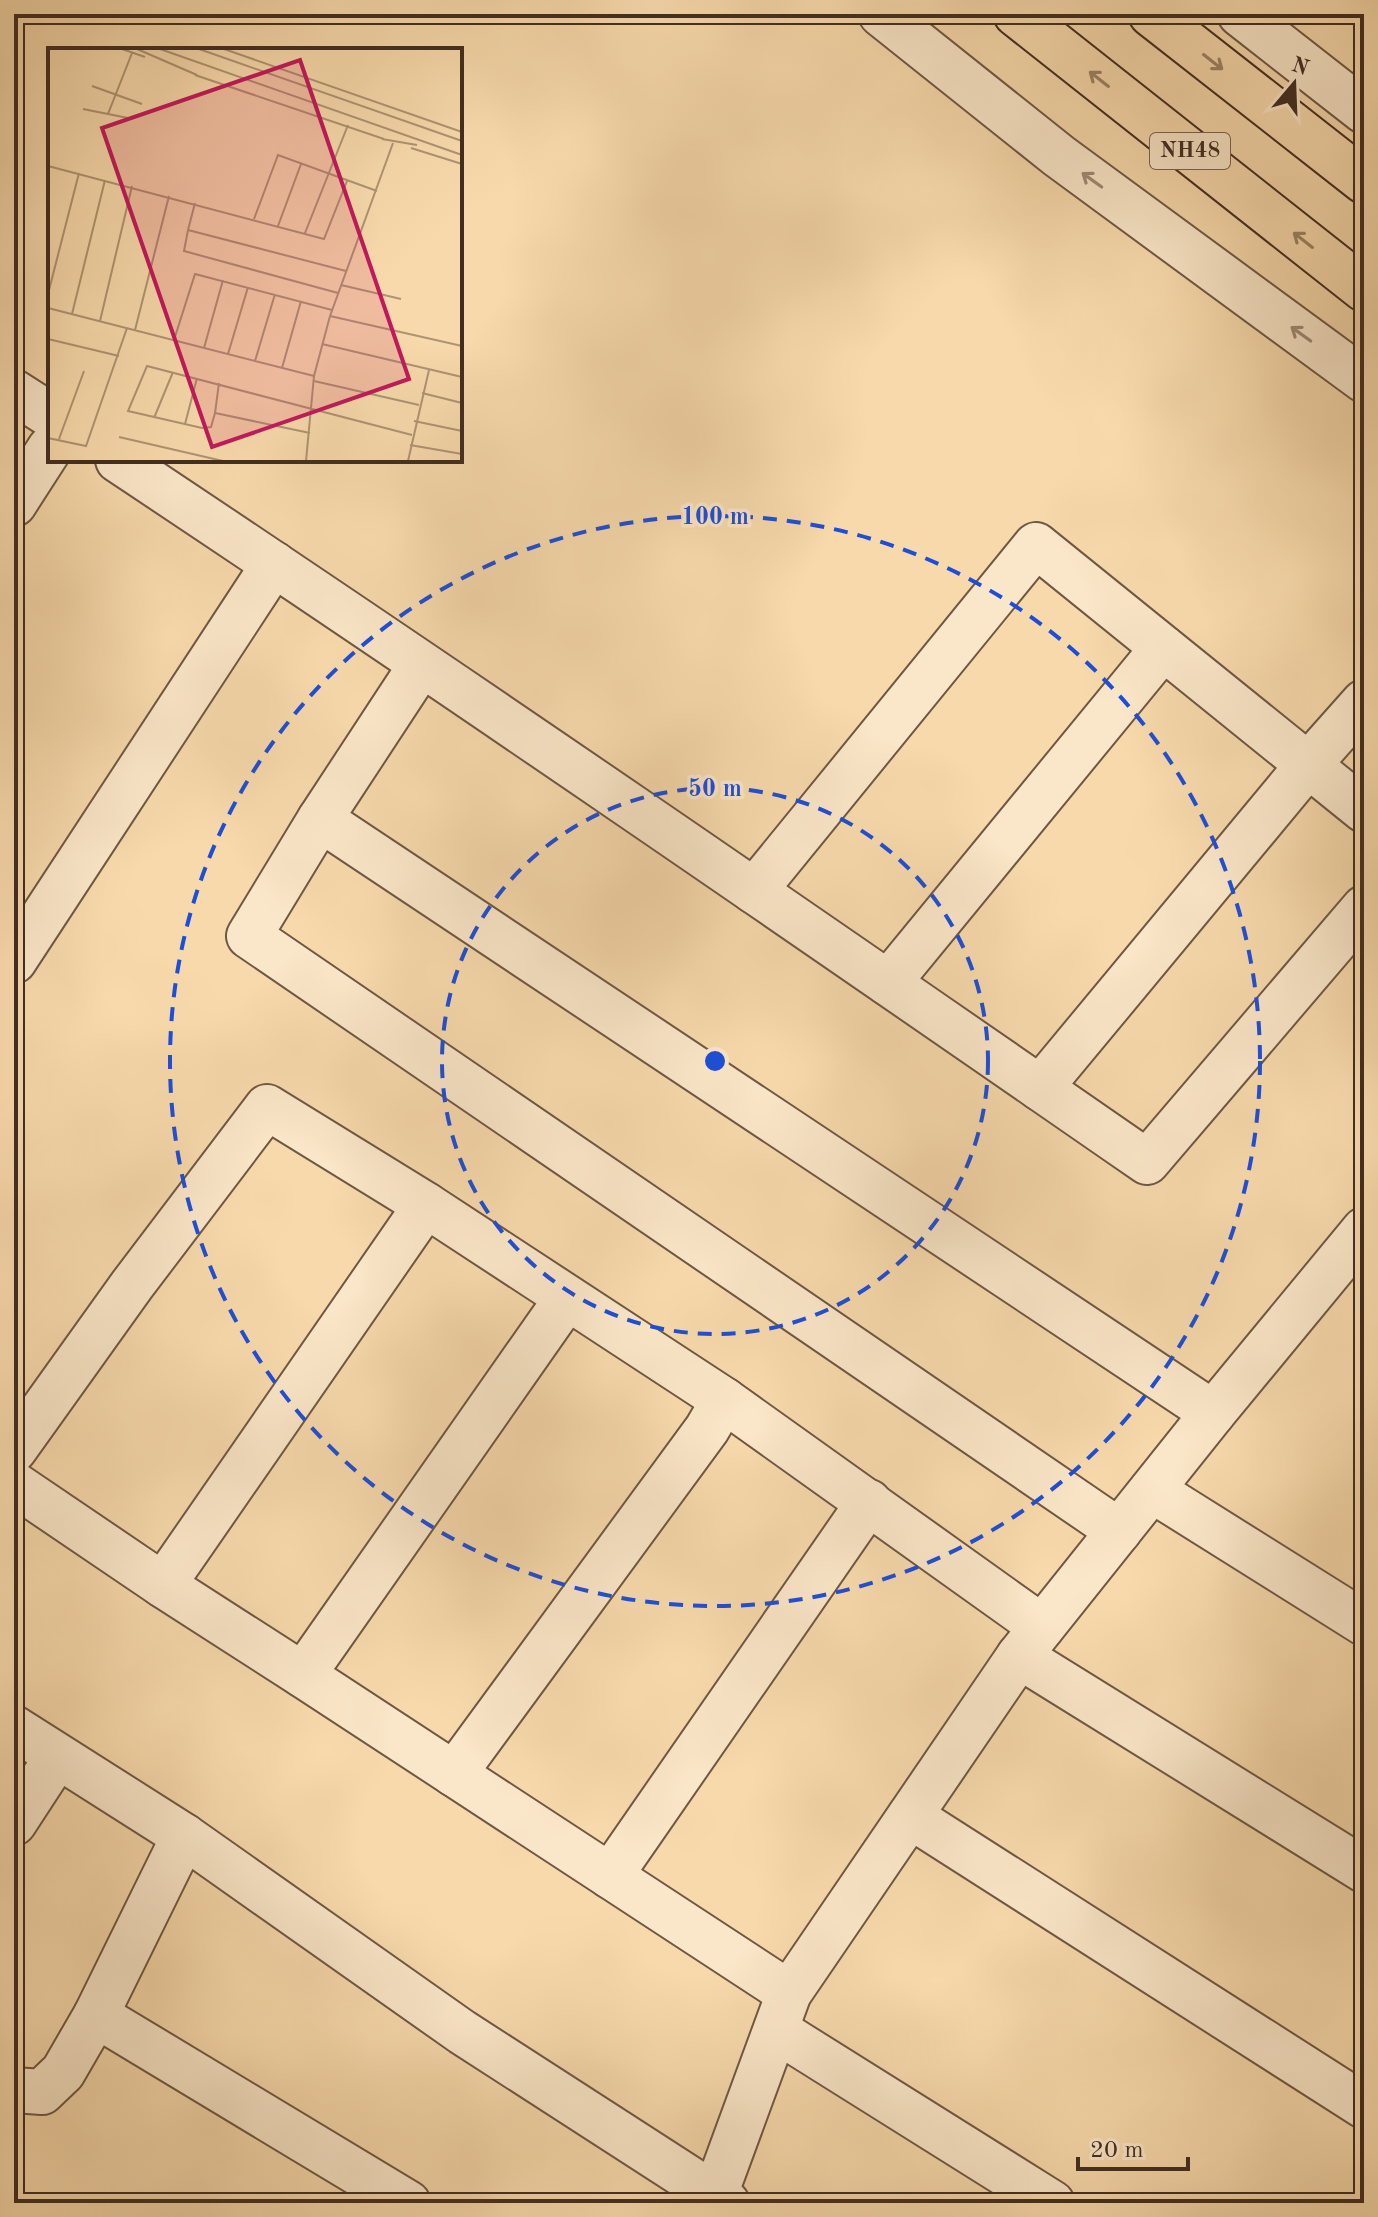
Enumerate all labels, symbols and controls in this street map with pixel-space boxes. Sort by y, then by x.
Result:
north arrow [1254,44,1334,124]
inset map [48,48,462,462]
one-way arrow [1202,54,1223,71]
text: N [1288,54,1312,80]
one-way arrow [1089,70,1110,88]
road number: NH48 [1150,133,1230,169]
one-way arrow [1081,172,1103,188]
one-way arrow [1293,231,1314,249]
one-way arrow [1291,326,1312,343]
text: 100 m [681,506,749,530]
text: 50 m [688,777,742,802]
centre of rings [701,1047,729,1075]
scale bar [1078,2121,1188,2171]
text: 20 m [1090,2139,1144,2163]

